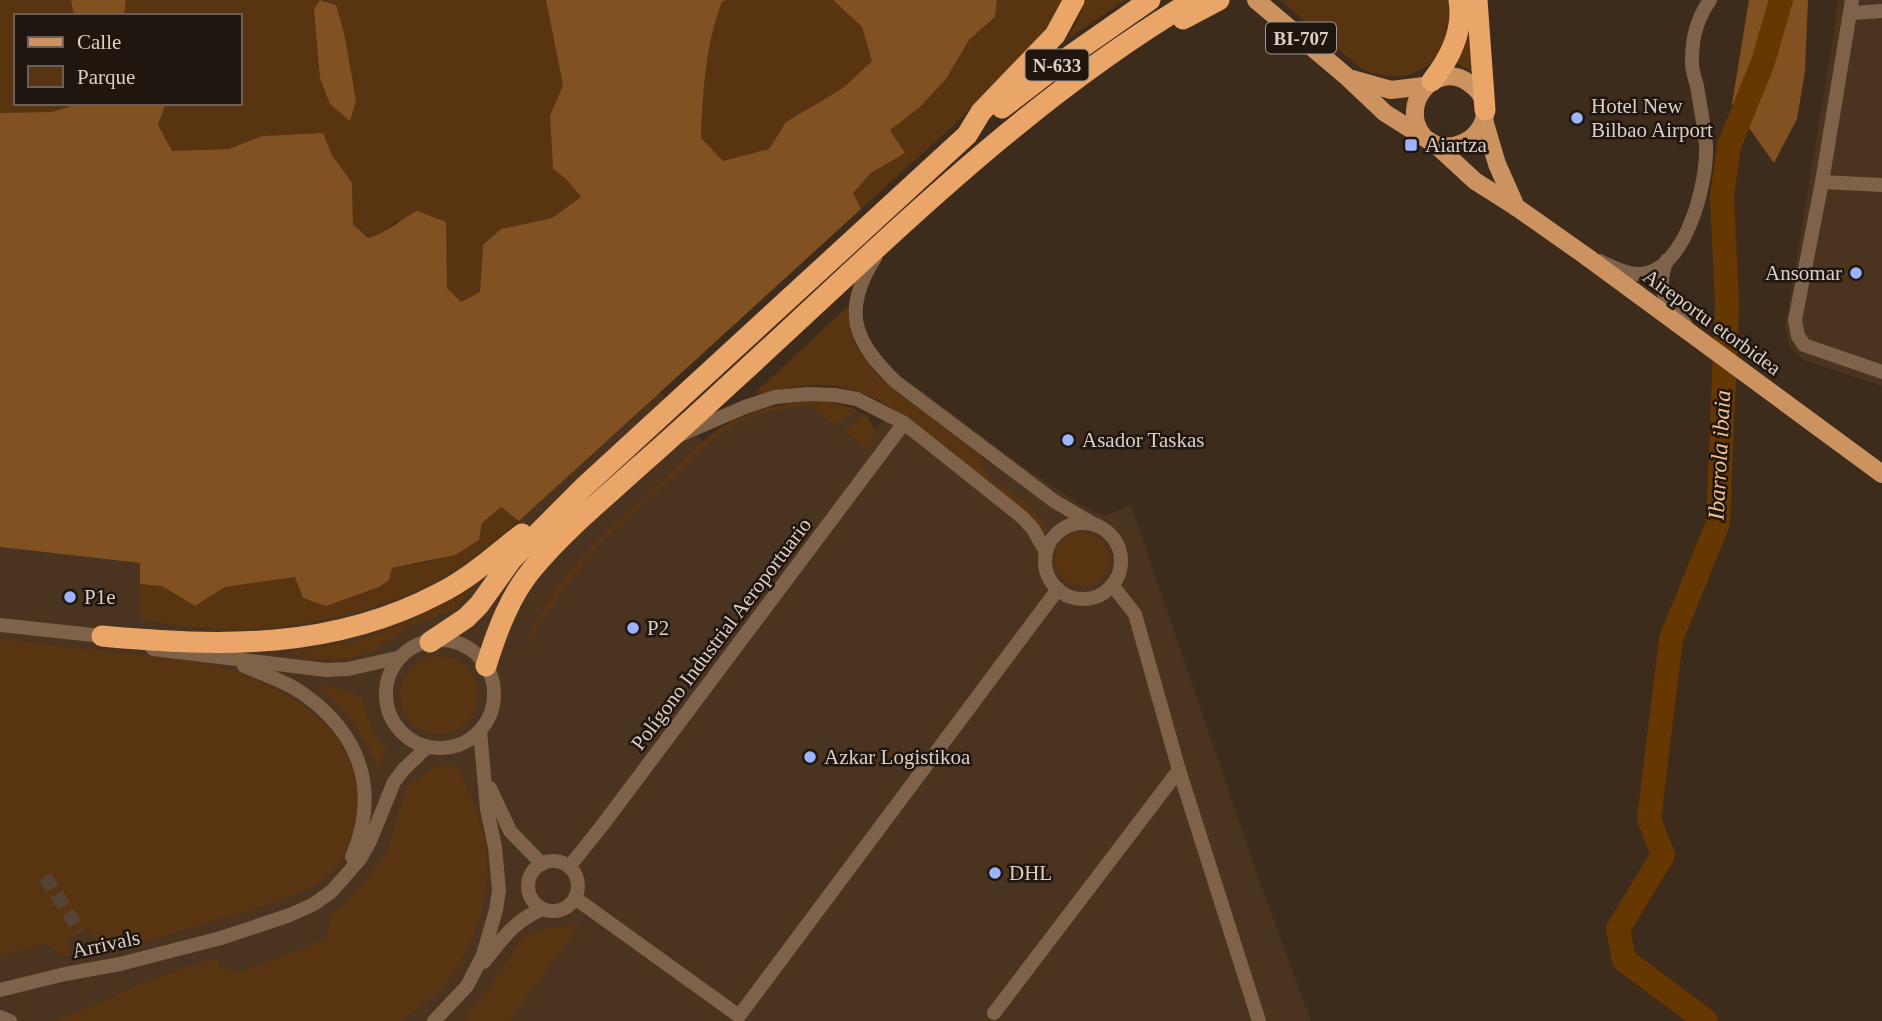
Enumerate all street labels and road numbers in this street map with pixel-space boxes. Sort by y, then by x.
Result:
road number: BI-707 [1266,22,1336,54]
road number: N-633 [1026,50,1088,80]
street label: Aireportu etorbidea [1638,264,1786,381]
street label: Polígono Industrial Aeroportuario [626,513,816,755]
street label: Arrivals [70,925,142,963]

